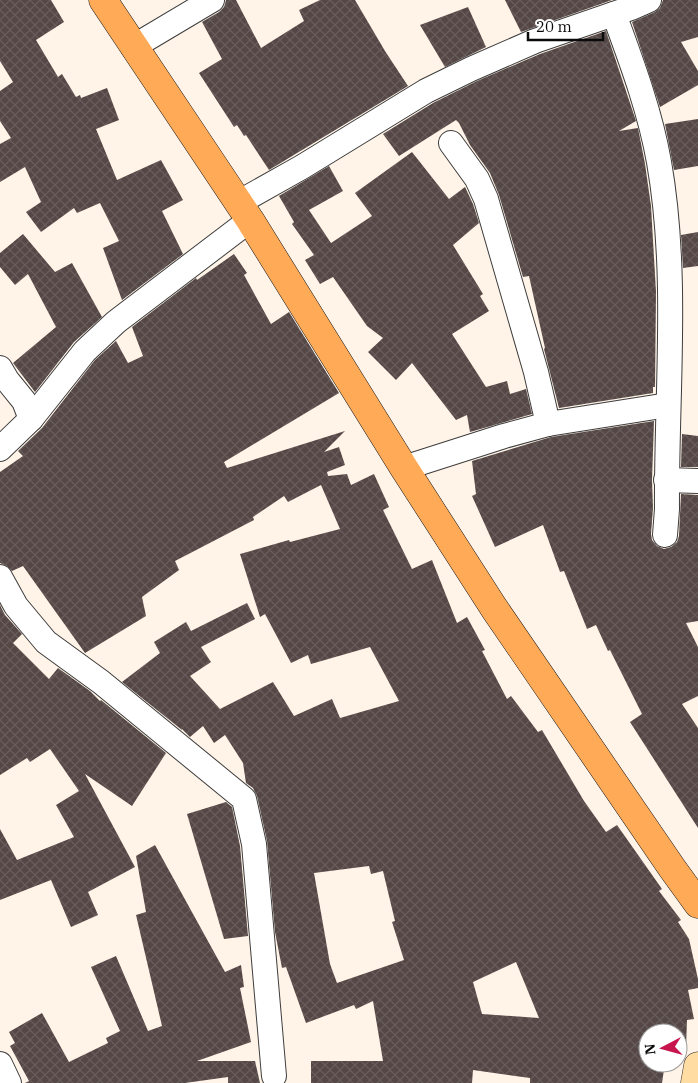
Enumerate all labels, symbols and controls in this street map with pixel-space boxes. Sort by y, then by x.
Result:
scale bar [528,10,603,42]
text: 20 m [536,17,572,36]
north arrow [638,1023,688,1073]
text: N [641,1043,660,1056]

